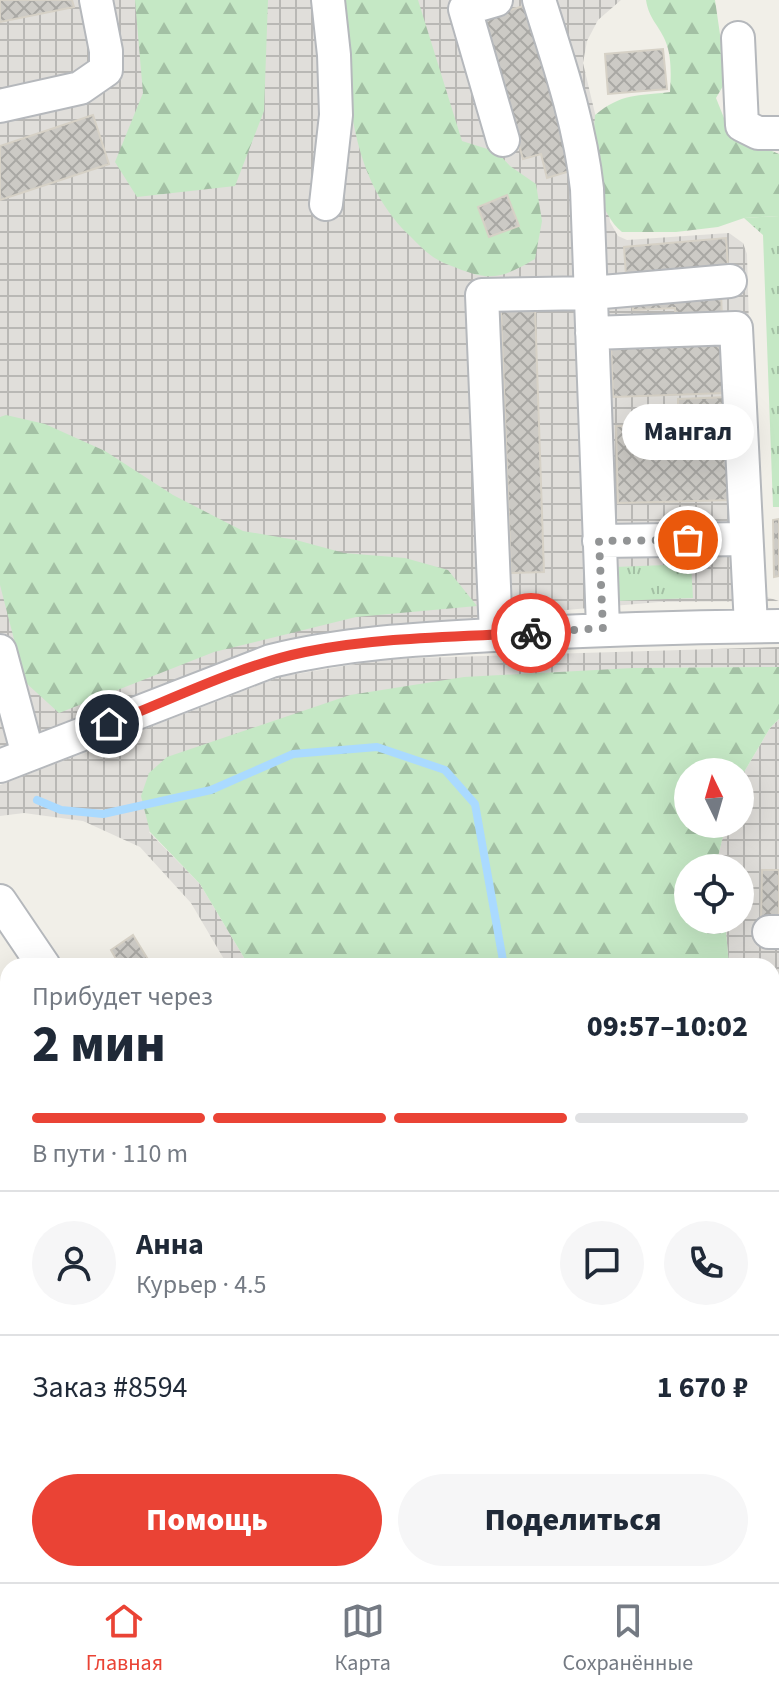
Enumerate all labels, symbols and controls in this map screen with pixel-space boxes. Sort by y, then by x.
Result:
callout: Мангал [622,404,754,460]
text: Мангал [644,413,732,450]
pin [654,506,722,574]
icon: bag [666,518,710,562]
courier [491,593,571,673]
icon: bike [509,611,553,655]
pin [75,690,143,758]
icon: home [87,702,131,746]
north arrow [674,758,754,838]
map controls [674,758,754,934]
button: locate [674,854,754,934]
text: Прибудет через [32,978,213,1015]
text: 09:57–10:02 [587,1005,748,1048]
text: 2 мин [32,1008,166,1082]
text: В пути · 110 m [32,1135,188,1172]
button: person [32,1221,116,1305]
button: chat [560,1221,644,1305]
button: phone [664,1221,748,1305]
text: Анна [136,1223,204,1266]
text: Курьер · 4.5 [136,1266,266,1303]
text: Заказ #8594 [32,1366,188,1409]
text: 1 670 ₽ [657,1366,748,1409]
button: Помощь [32,1474,382,1566]
button: Поделиться [398,1474,748,1566]
tab: Главная [86,1599,163,1679]
tab: Карта [335,1599,391,1679]
tab: Сохранённые [563,1599,693,1679]

